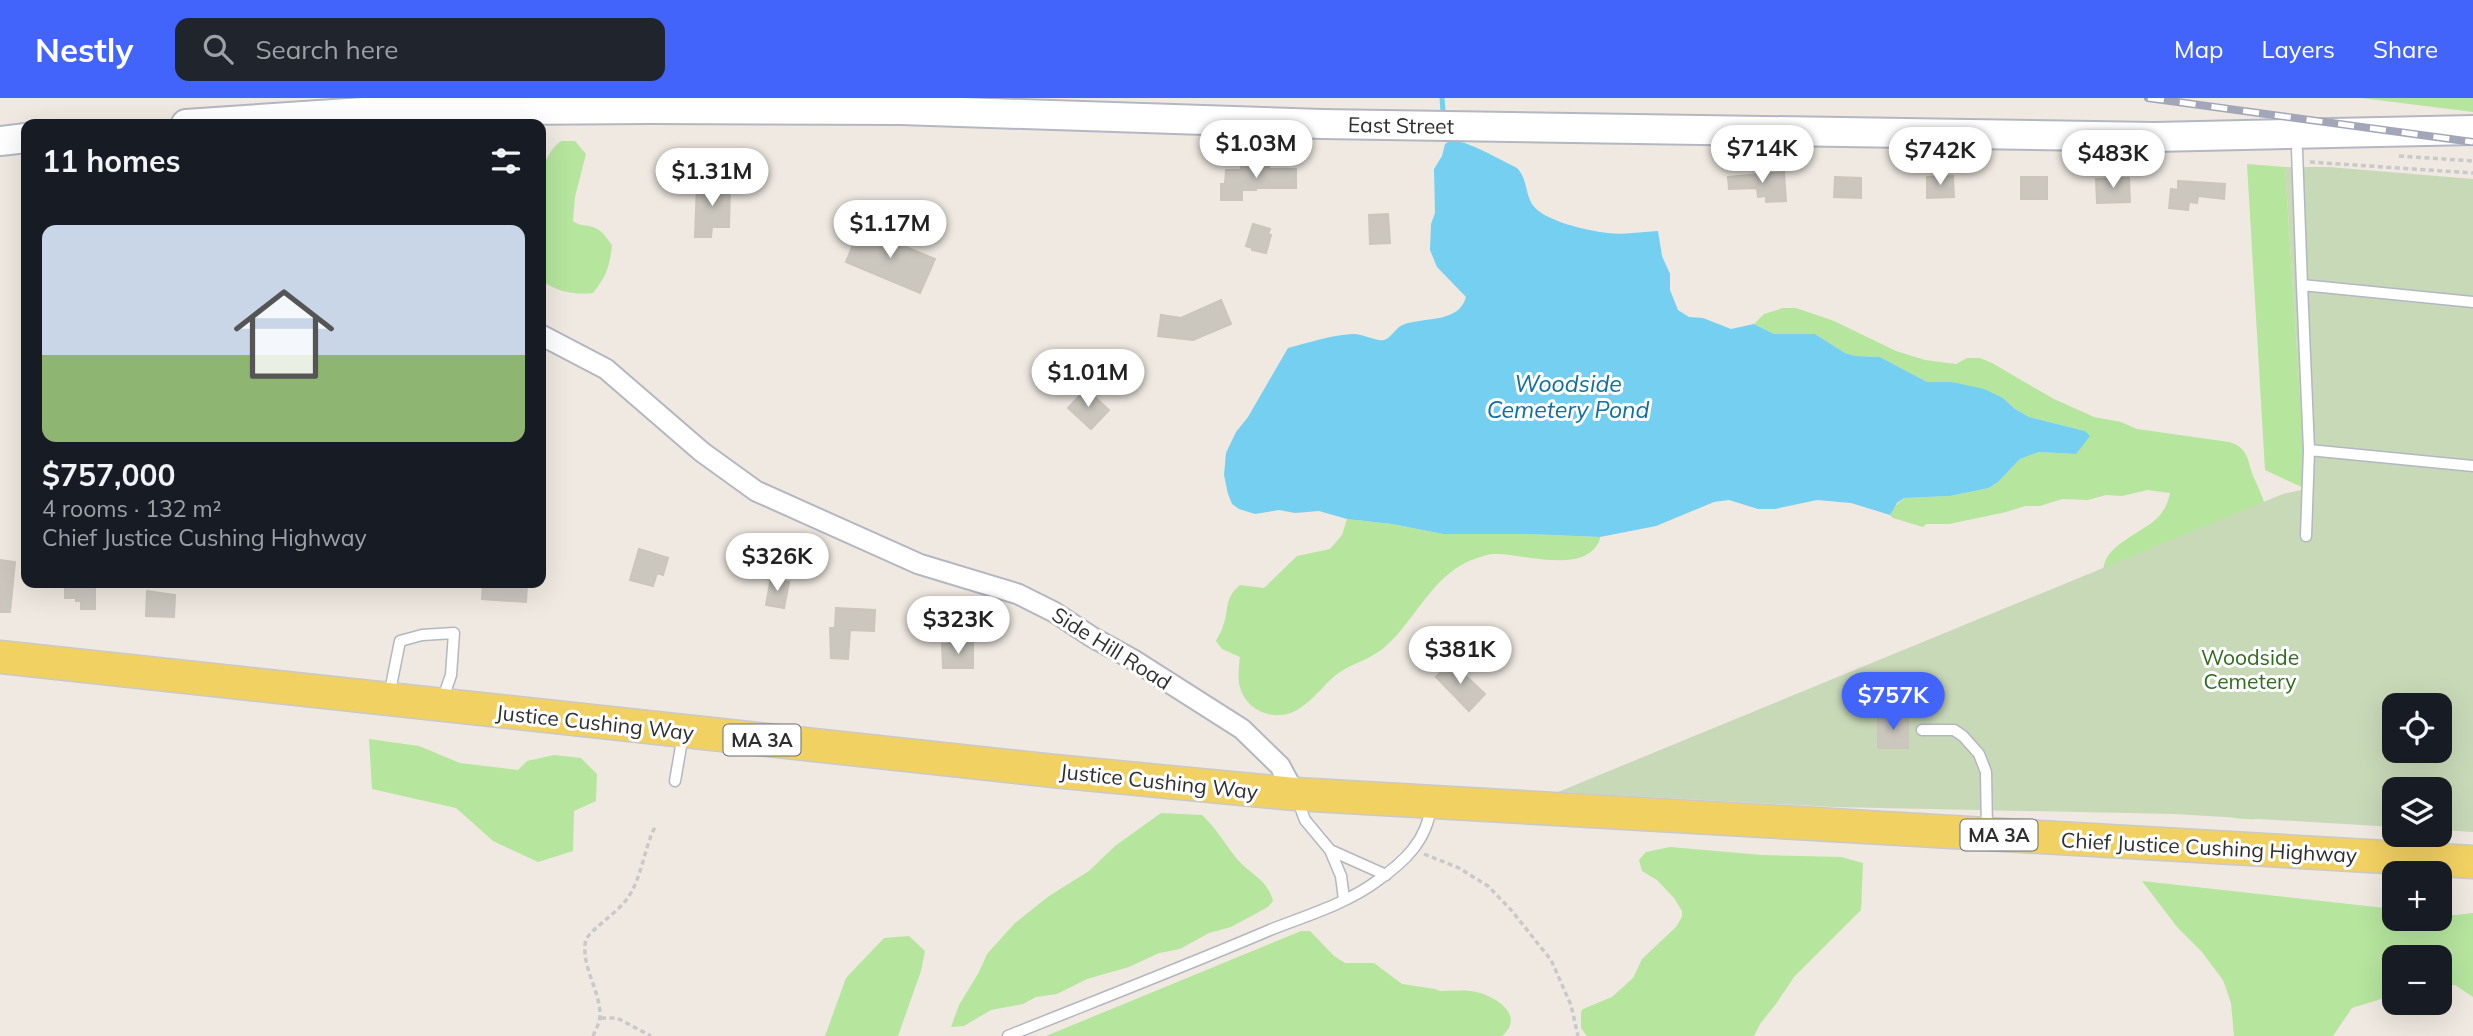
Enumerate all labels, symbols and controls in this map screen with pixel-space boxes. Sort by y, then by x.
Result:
search box [175,18,665,81]
text: Nestly [35,29,133,70]
icon: search [199,30,237,68]
text: Search here [255,33,398,66]
text: Map [2174,34,2223,64]
text: Layers [2261,34,2335,64]
text: Share [2373,34,2438,64]
street label: East Street [1348,111,1454,139]
pin: $1.03M [1199,120,1313,180]
pin: $714K [1713,126,1811,185]
pin: $742K [1891,127,1989,187]
text: $1.03M [1216,128,1296,157]
pin: $483K [2064,130,2162,190]
text: $714K [1727,133,1797,162]
text: $742K [1905,135,1975,164]
text: $483K [2078,138,2148,167]
text: 11 homes [42,142,181,180]
icon: filters [487,142,525,180]
pin: $1.31M [655,148,769,208]
text: $1.31M [672,156,752,185]
pin: $1.17M [833,200,947,260]
text: $1.17M [850,208,930,237]
icon: home [221,271,347,397]
pin: $1.01M [1031,350,1145,409]
text: $1.01M [1048,357,1128,386]
water label: Woodside Cemetery Pond [1487,369,1650,424]
text: $757,000 [42,456,175,494]
text: 4 rooms · 132 m² [42,494,222,523]
text: Chief Justice Cushing Highway [42,523,367,552]
pin: $326K [728,533,826,593]
text: $326K [742,541,812,570]
pin: $323K [909,596,1007,656]
street label: Side Hill Road [1048,601,1176,695]
text: $323K [923,604,993,633]
pin: $381K [1411,626,1509,686]
text: $381K [1425,634,1495,663]
park label: Woodside Cemetery [2201,644,2299,694]
pin: $757K [1844,672,1942,732]
text: $757K [1858,680,1928,709]
map controls [2382,693,2452,1015]
button: locate [2382,693,2452,763]
street label: Justice Cushing Way [495,699,695,745]
road number: MA 3A [724,724,800,755]
street label: Justice Cushing Way [1059,758,1259,804]
button: layers [2382,777,2452,847]
road number: MA 3A [1960,820,2038,850]
street label: Chief Justice Cushing Highway [2060,826,2358,868]
button: + [2382,861,2452,931]
button: − [2382,945,2452,1015]

